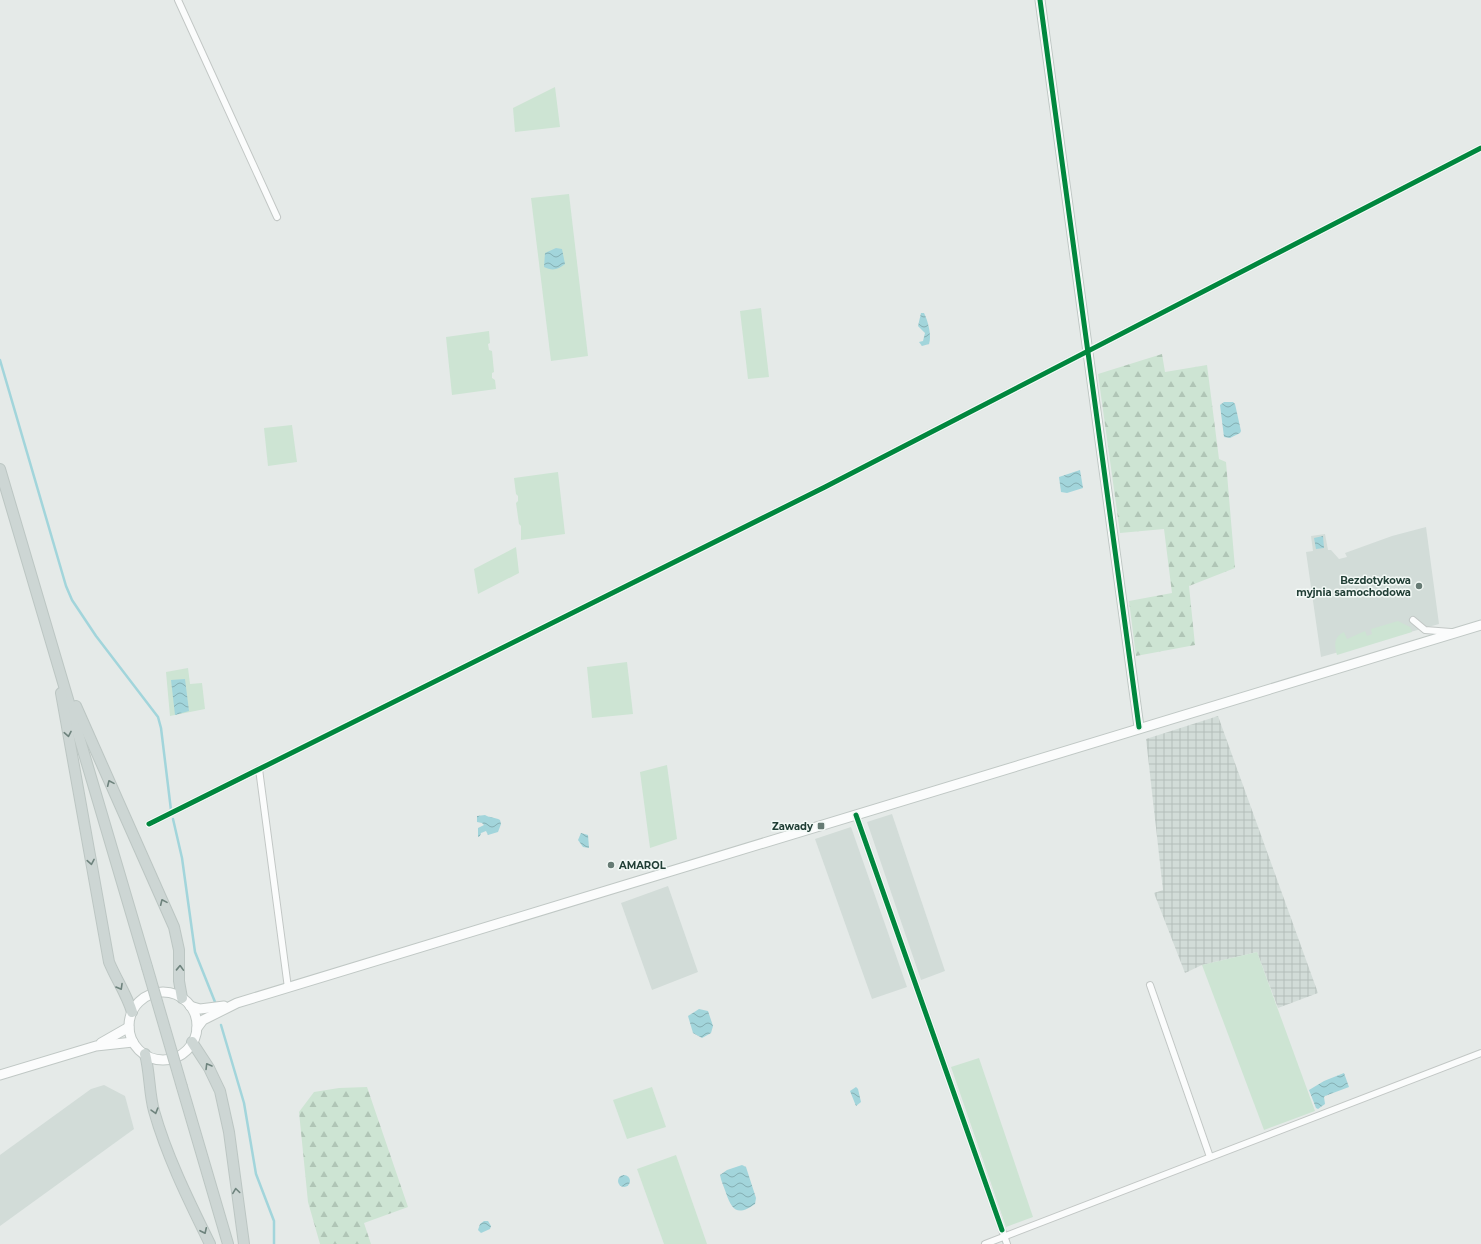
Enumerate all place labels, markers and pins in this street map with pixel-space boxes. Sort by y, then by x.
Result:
place label: Bezdotykowa myjnia samochodowa [1296,574,1411,599]
marker: Bezdotykowa myjnia samochodowa [1414,581,1424,591]
place label: Zawady [772,820,814,833]
marker: Zawady [816,821,826,831]
place label: AMAROL [618,859,666,872]
marker: AMAROL [606,860,616,870]

